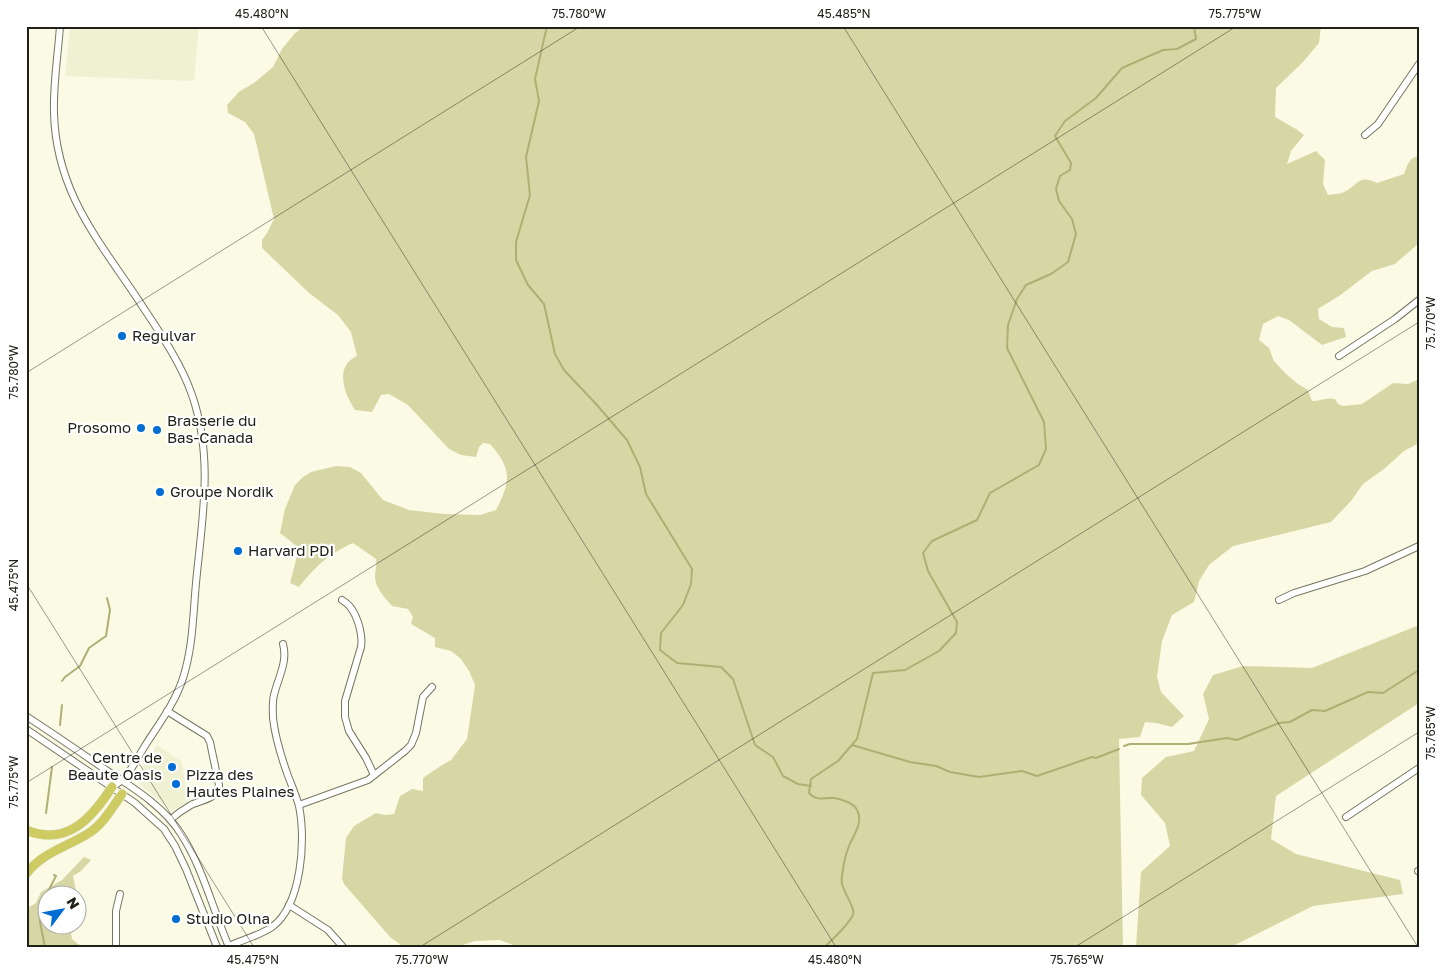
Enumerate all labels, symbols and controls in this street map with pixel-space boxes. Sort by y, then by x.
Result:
text: 45.480°N [235,6,289,21]
text: 75.780°W [552,6,607,21]
text: 45.485°N [817,6,871,21]
text: 75.775°W [1209,6,1262,21]
text: 75.770°W [1423,296,1438,350]
place label: Regulvar [132,326,196,344]
marker: Regulvar [116,330,128,342]
text: 75.780°W [6,344,21,399]
place label: Brasserie du Bas-Canada [167,411,256,446]
place label: Prosomo [67,418,131,436]
marker: Prosomo [135,422,147,434]
marker: Brasserie du Bas-Canada [151,424,163,436]
place label: Groupe Nordik [170,482,274,500]
marker: Groupe Nordik [154,486,166,498]
place label: Harvard PDI [248,541,334,559]
marker: Harvard PDI [232,545,244,557]
text: 45.475°N [6,559,21,611]
text: 75.765°W [1423,706,1438,760]
place label: Centre de Beaute Oasis [68,748,162,783]
text: 75.775°W [6,755,21,808]
marker: Centre de Beaute Oasis [166,761,178,773]
place label: Pizza des Hautes Plaines [186,765,294,800]
marker: Pizza des Hautes Plaines [170,778,182,790]
north arrow [38,886,88,936]
text: N [63,894,83,912]
place label: Studio Olna [186,909,270,927]
marker: Studio Olna [170,913,182,925]
text: 45.475°N [227,952,279,967]
text: 75.770°W [395,952,449,967]
text: 45.480°N [808,952,862,967]
text: 75.765°W [1050,952,1104,967]

